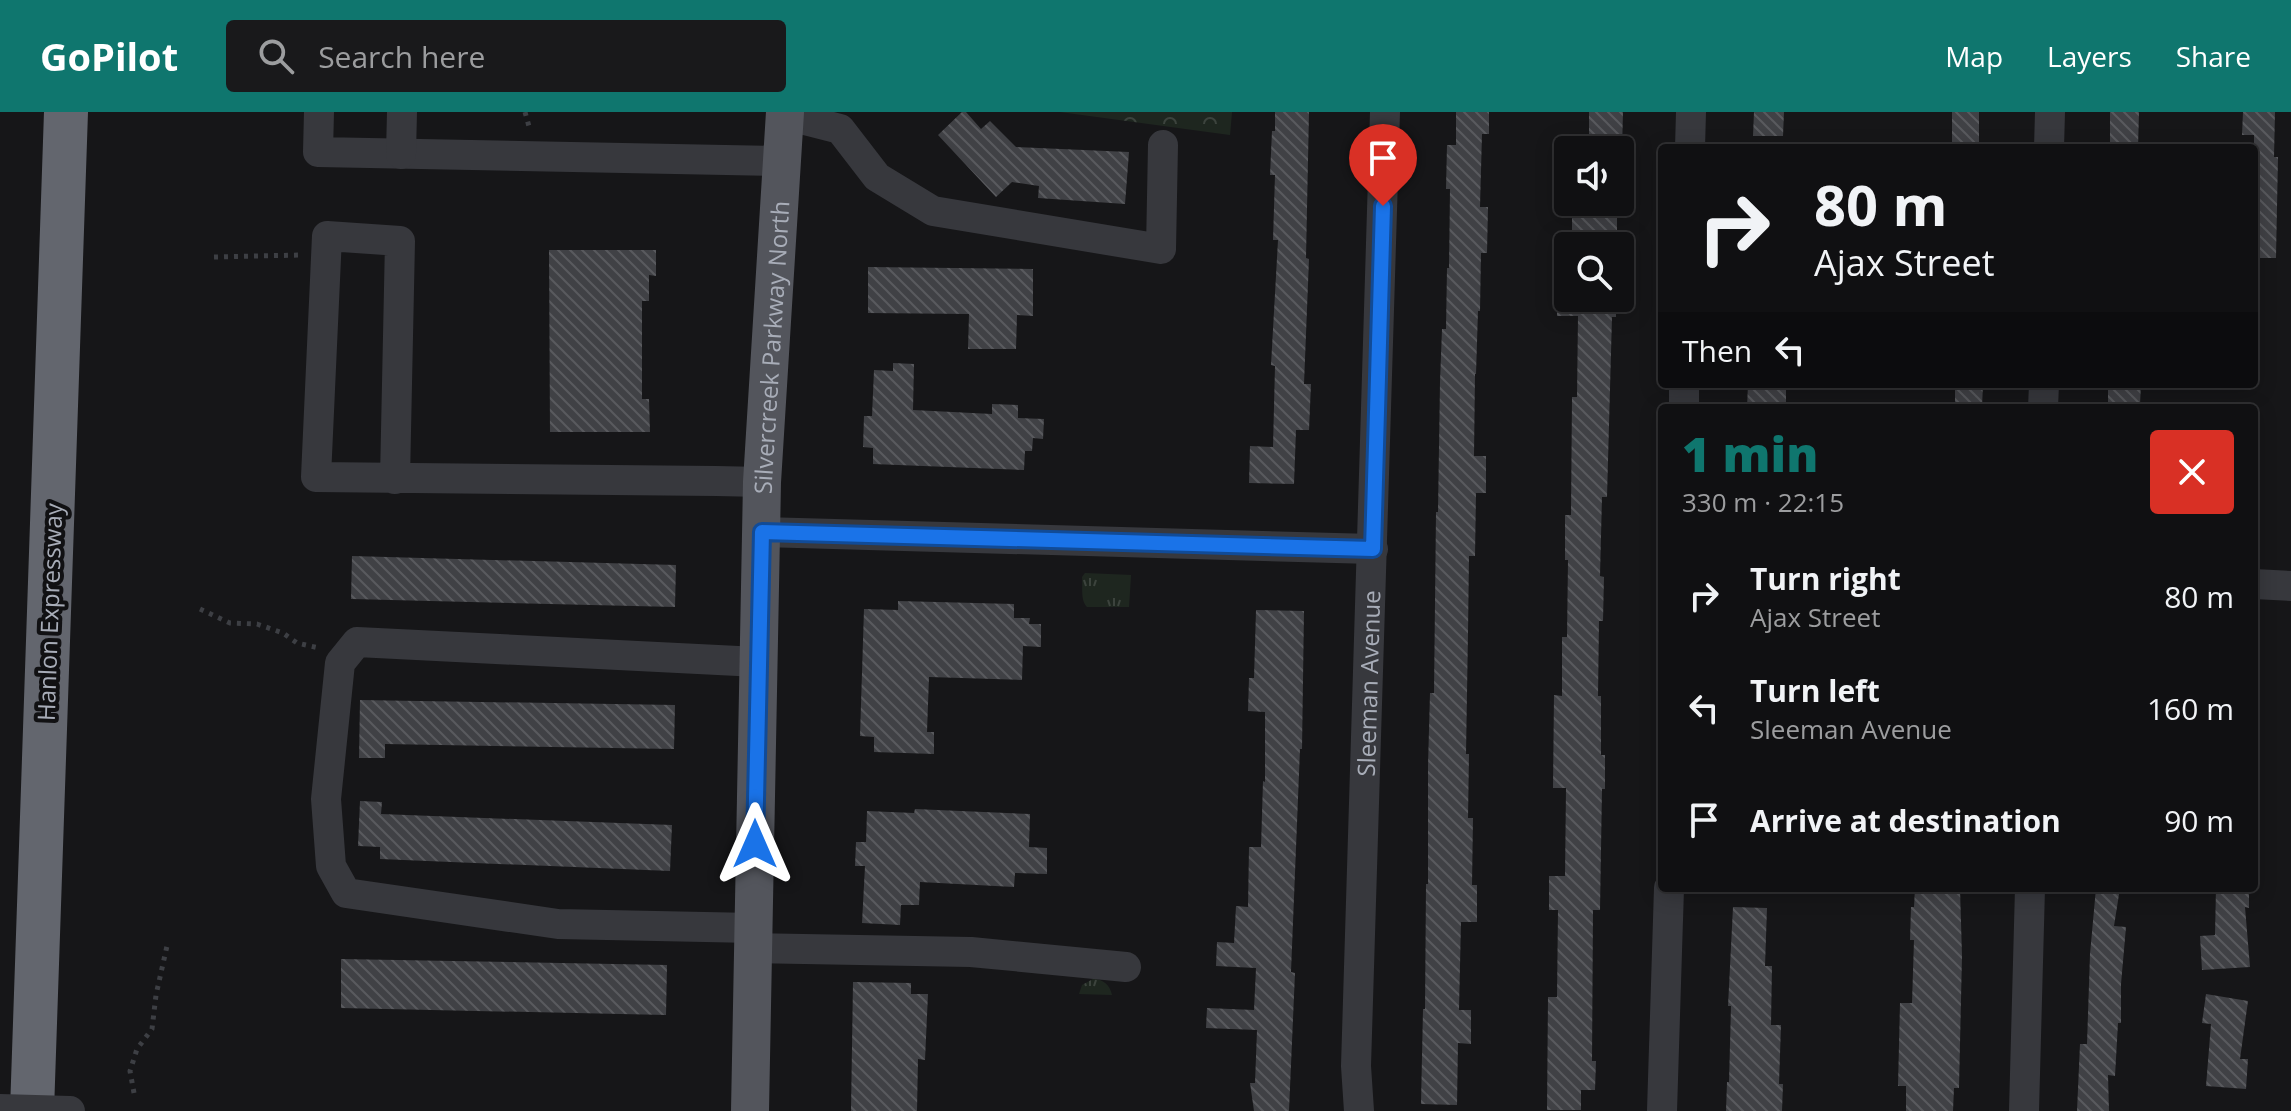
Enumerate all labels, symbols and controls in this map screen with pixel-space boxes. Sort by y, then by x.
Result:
search box [226,20,786,92]
text: GoPilot [40,30,178,82]
icon: search [254,34,298,78]
text: Search here [318,36,485,77]
text: Map [1945,37,2003,75]
text: Layers [2047,37,2132,75]
text: Share [2176,37,2251,75]
pin [1349,124,1417,206]
icon: arrive [1361,136,1405,180]
map controls [1554,136,1634,312]
button: sound [1554,136,1634,216]
text: 80 m [1814,166,1948,242]
icon: right [1682,176,1786,280]
street label: Silvercreek Parkway North [745,200,796,494]
button: search [1554,232,1634,312]
text: Ajax Street [1814,238,1995,287]
icon: left [1768,328,1812,372]
text: Then [1682,330,1752,371]
text: 1 min [1682,421,1818,486]
button: close [2150,430,2234,514]
text: 330 m · 22:15 [1682,484,1844,520]
street label: Hanlon Expressway [29,502,69,721]
text: Turn right [1750,558,1901,599]
icon: right [1682,574,1726,618]
text: 80 m [2164,576,2234,617]
street label: Sleeman Avenue [1348,590,1387,777]
text: Ajax Street [1750,599,1880,635]
text: Turn left [1750,670,1880,711]
icon: left [1682,686,1726,730]
text: 160 m [2147,688,2234,729]
text: Sleeman Avenue [1750,711,1952,747]
icon: arrive [1682,798,1726,842]
text: Arrive at destination [1750,800,2061,841]
text: 90 m [2164,800,2234,841]
position arrow [713,802,797,886]

